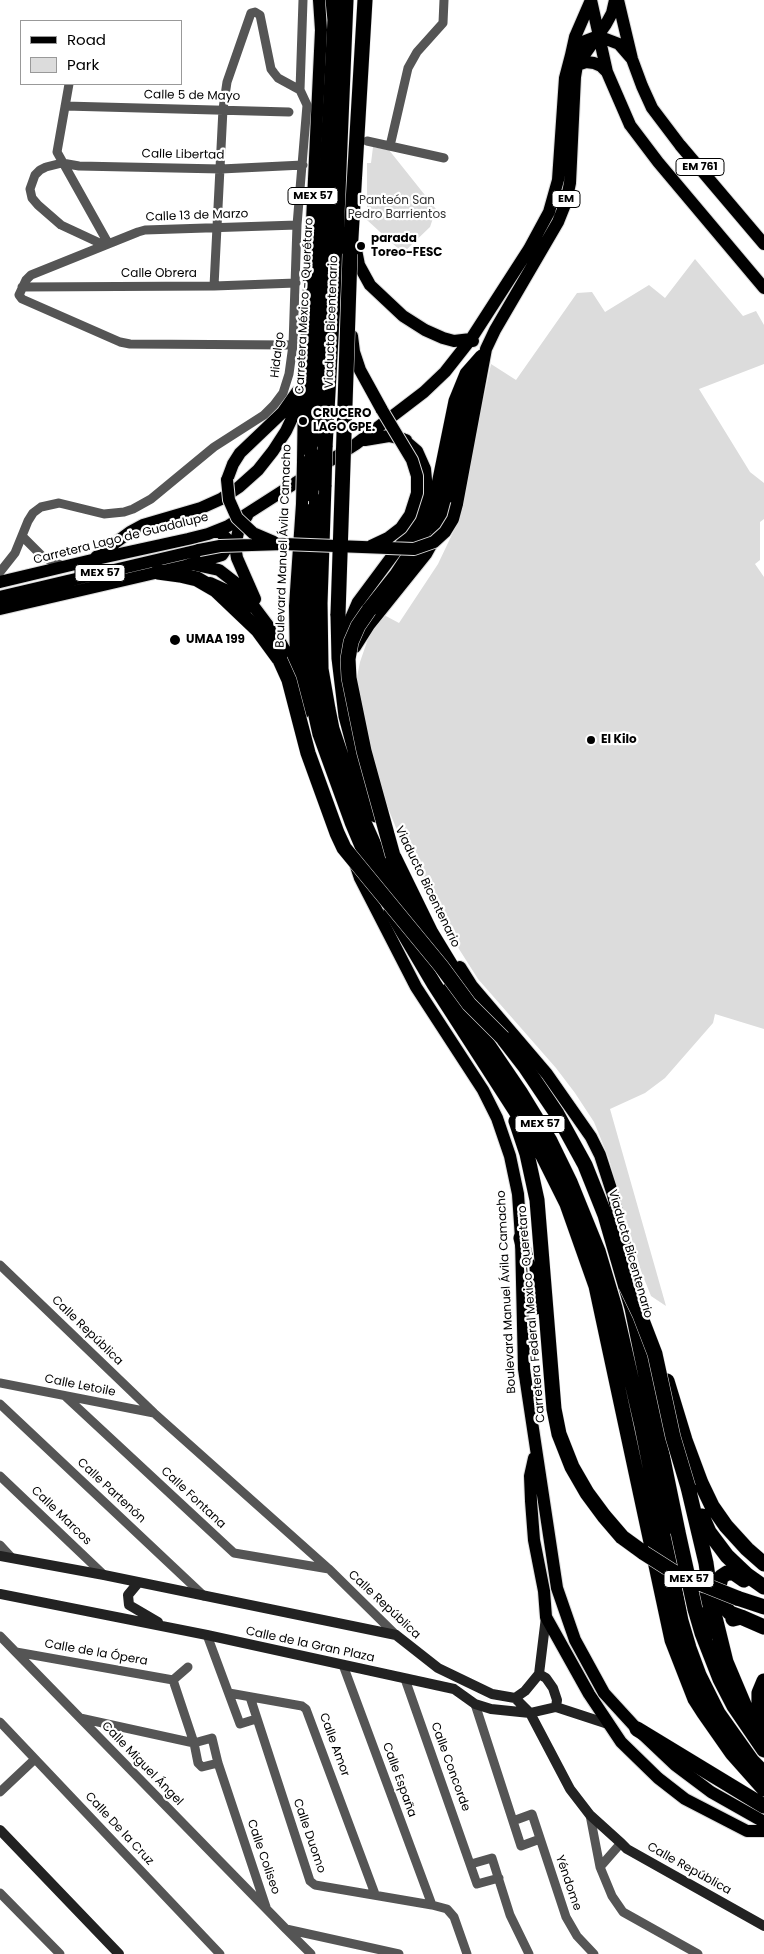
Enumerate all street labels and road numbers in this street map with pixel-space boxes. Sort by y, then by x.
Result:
street label: Calle 5 de Mayo [144,88,240,104]
street label: Calle Libertad [142,147,224,163]
road number: EM 761 [676,158,724,176]
road number: MEX 57 [288,188,338,205]
road number: EM [552,190,580,208]
street label: Calle 13 de Marzo [145,207,249,225]
street label: Carretera México - Querétaro [293,217,317,395]
street label: Viaducto Bicentenario [322,255,342,389]
street label: Calle Obrera [121,267,197,281]
street label: Hidalgo [268,331,288,379]
street label: Boulevard Manuel Ávila Camacho [273,444,295,648]
street label: Carretera Lago de Guadalupe [32,510,210,568]
road number: MEX 57 [75,564,125,582]
street label: Viaducto Bicentenario [391,824,463,950]
road number: MEX 57 [515,1116,565,1132]
street label: Viaducto Bicentenario [605,1188,655,1320]
street label: Boulevard Manuel Ávila Camacho [494,1190,520,1394]
street label: Carretera Federal Mexico-Queretaro [515,1205,549,1423]
street label: Calle República [48,1293,126,1369]
street label: Calle Letoile [43,1372,117,1400]
street label: Calle Partenón [74,1456,148,1526]
street label: Calle Fontana [158,1464,228,1532]
street label: Calle Marcos [28,1484,94,1548]
street label: Calle República [345,1568,423,1642]
road number: MEX 57 [664,1570,714,1588]
street label: Calle de la Gran Plaza [244,1624,376,1666]
street label: Calle de la Ópera [43,1637,149,1669]
street label: Calle Amor [316,1711,352,1779]
street label: Calle Miguel Ángel [98,1719,186,1809]
street label: Calle Concorde [427,1721,473,1813]
street label: Calle España [379,1741,419,1819]
street label: Calle De la Cruz [82,1790,156,1868]
street label: Calle Duomo [290,1797,328,1875]
street label: Calle Coliseo [243,1818,283,1896]
street label: Calle República [644,1840,734,1898]
street label: Yéndome [552,1853,584,1913]

